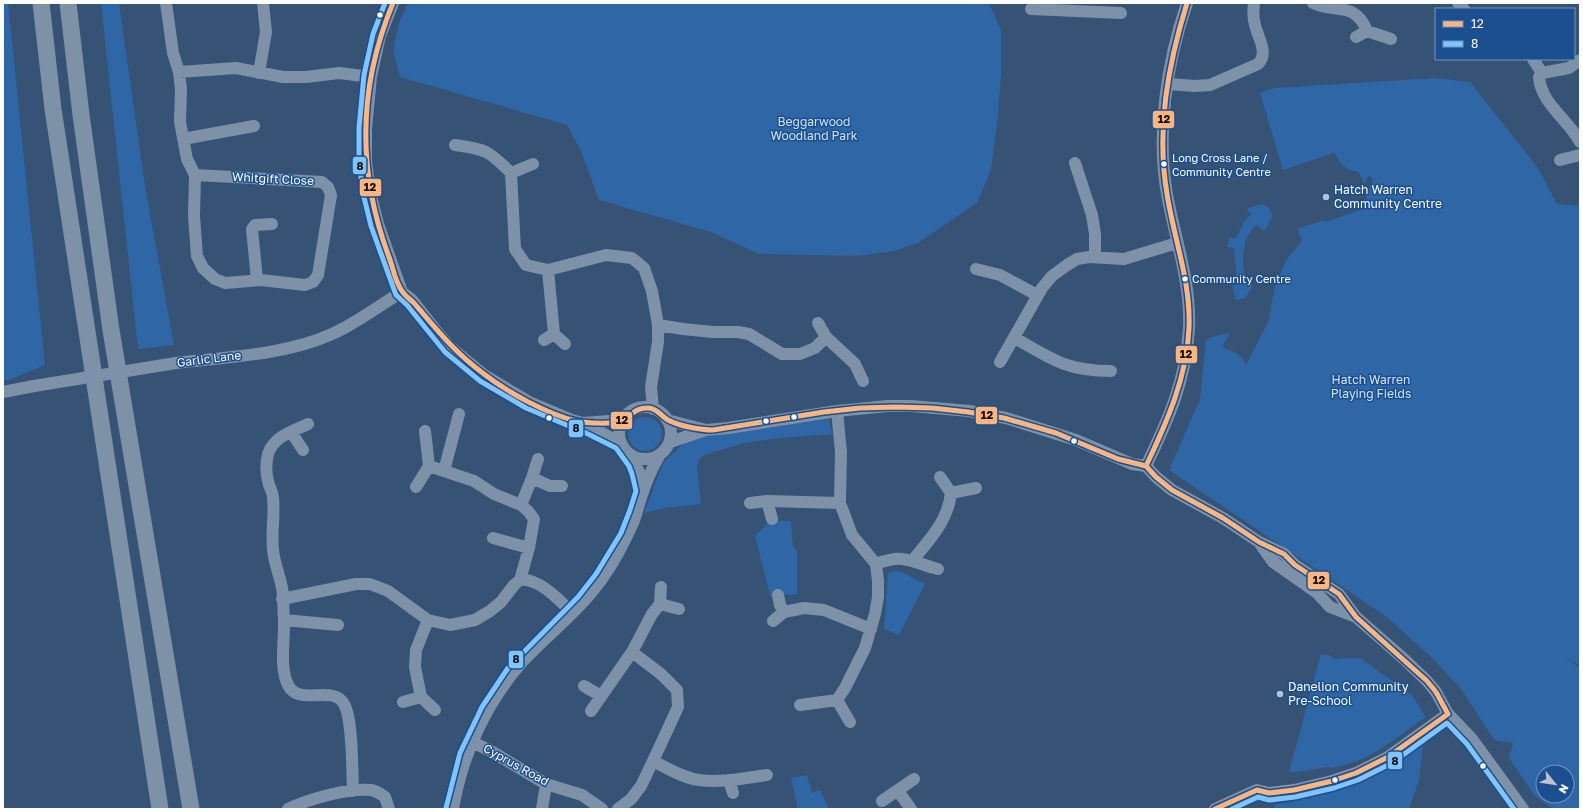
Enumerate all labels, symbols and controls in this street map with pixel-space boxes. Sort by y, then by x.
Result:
legend [1435,8,1575,60]
unlabelled marker [375,10,385,20]
text: 12 [1471,16,1484,31]
text: 8 [1471,36,1478,51]
line badge: 12 [1152,110,1175,129]
text: 12 [1158,112,1170,125]
park label: Beggarwood Woodland Park [770,114,858,143]
place label: Long Cross Lane / Community Centre [1172,151,1271,178]
line badge: 8 [352,156,367,175]
text: 8 [356,159,364,172]
marker: Long Cross Lane / Community Centre [1159,159,1169,169]
street label: Whitgift Close [232,169,315,188]
line badge: 12 [359,178,382,197]
text: 12 [364,180,376,193]
place label: Hatch Warren Community Centre [1334,182,1442,211]
marker: Hatch Warren Community Centre [1321,192,1331,202]
place label: Community Centre [1192,272,1291,285]
marker: Community Centre [1180,274,1190,284]
line badge: 12 [1175,345,1198,364]
street label: Garlic Lane [176,347,242,370]
text: 12 [1180,347,1192,360]
park label: Hatch Warren Playing Fields [1331,372,1411,401]
line badge: 12 [975,406,998,425]
text: 12 [981,408,993,421]
line badge: 12 [610,411,633,430]
unlabelled marker [789,412,799,422]
unlabelled marker [544,413,554,423]
text: 12 [616,413,628,426]
unlabelled marker [761,416,771,426]
line badge: 8 [568,419,584,438]
text: 8 [572,421,580,434]
unlabelled marker [1069,436,1079,446]
line badge: 12 [1307,571,1330,590]
text: 12 [1313,573,1325,586]
line badge: 8 [508,650,524,669]
text: 8 [512,652,520,665]
place label: Danelion Community Pre-School [1288,679,1409,708]
marker: Danelion Community Pre-School [1275,689,1285,699]
street label: Cyprus Road [481,740,552,789]
line badge: 8 [1387,751,1403,770]
text: 8 [1391,754,1399,767]
unlabelled marker [1478,761,1488,771]
north arrow [1535,764,1575,804]
unlabelled marker [1330,775,1340,785]
text: N [1556,782,1572,796]

